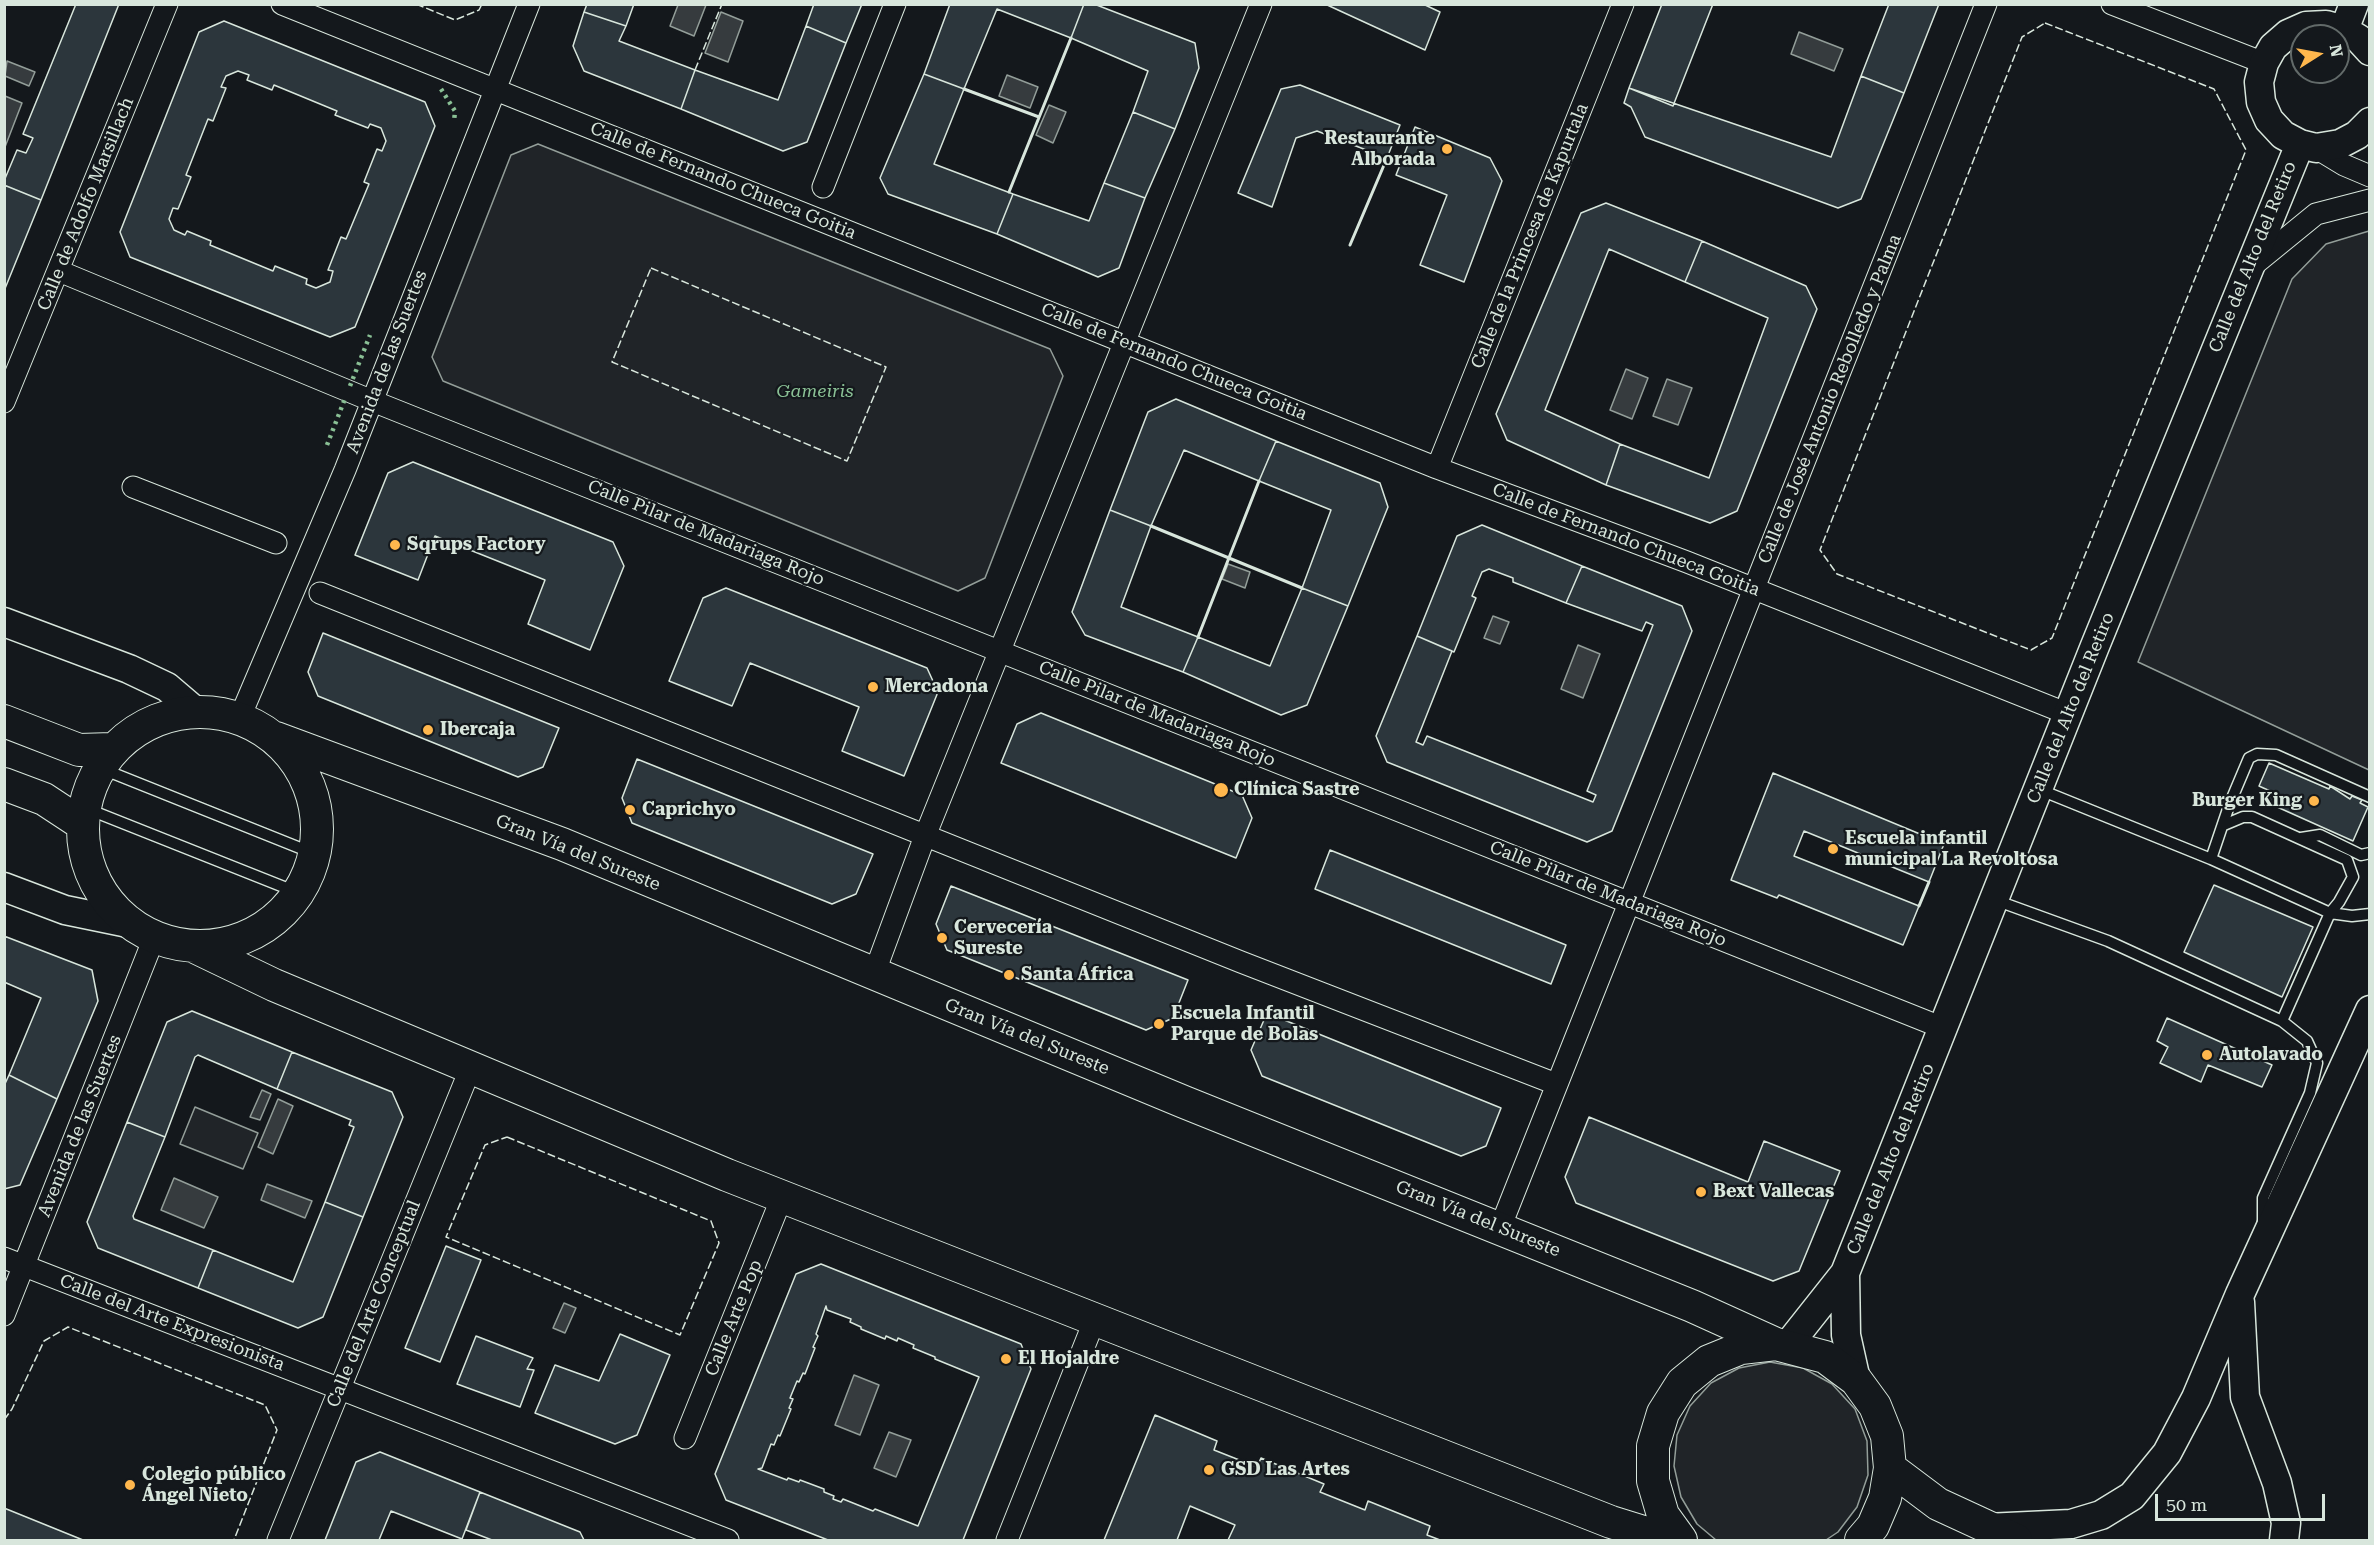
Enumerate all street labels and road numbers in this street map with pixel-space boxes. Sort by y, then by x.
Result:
street label: Calle de Adolfo Marsillach [33,94,139,314]
street label: Calle de la Princesa de Kapurtala [1467,100,1593,372]
street label: Calle de Fernando Chueca Goitia [587,118,859,244]
street label: Calle del Alto del Retiro [2205,158,2301,356]
street label: Calle de José Antonio Rebolledo y Palma [1754,231,1906,567]
street label: Avenida de las Suertes [342,267,432,457]
street label: Calle de Fernando Chueca Goitia [1038,299,1310,425]
street label: Calle Pilar de Madariaga Rojo [584,475,828,591]
street label: Calle de Fernando Chueca Goitia [1489,479,1763,601]
street label: Calle del Alto del Retiro [2023,609,2119,807]
street label: Calle Pilar de Madariaga Rojo [1035,656,1279,772]
street label: Gran Vía del Sureste [492,810,664,896]
street label: Calle Pilar de Madariaga Rojo [1486,836,1730,952]
street label: Gran Vía del Sureste [941,994,1113,1080]
street label: Avenida de las Suertes [34,1032,126,1220]
street label: Calle del Alto del Retiro [1843,1060,1939,1258]
street label: Gran Vía del Sureste [1392,1176,1564,1262]
street label: Calle del Arte Conceptual [323,1197,425,1411]
street label: Calle Arte Pop [701,1257,767,1379]
street label: Calle del Arte Expresionista [56,1270,288,1376]

